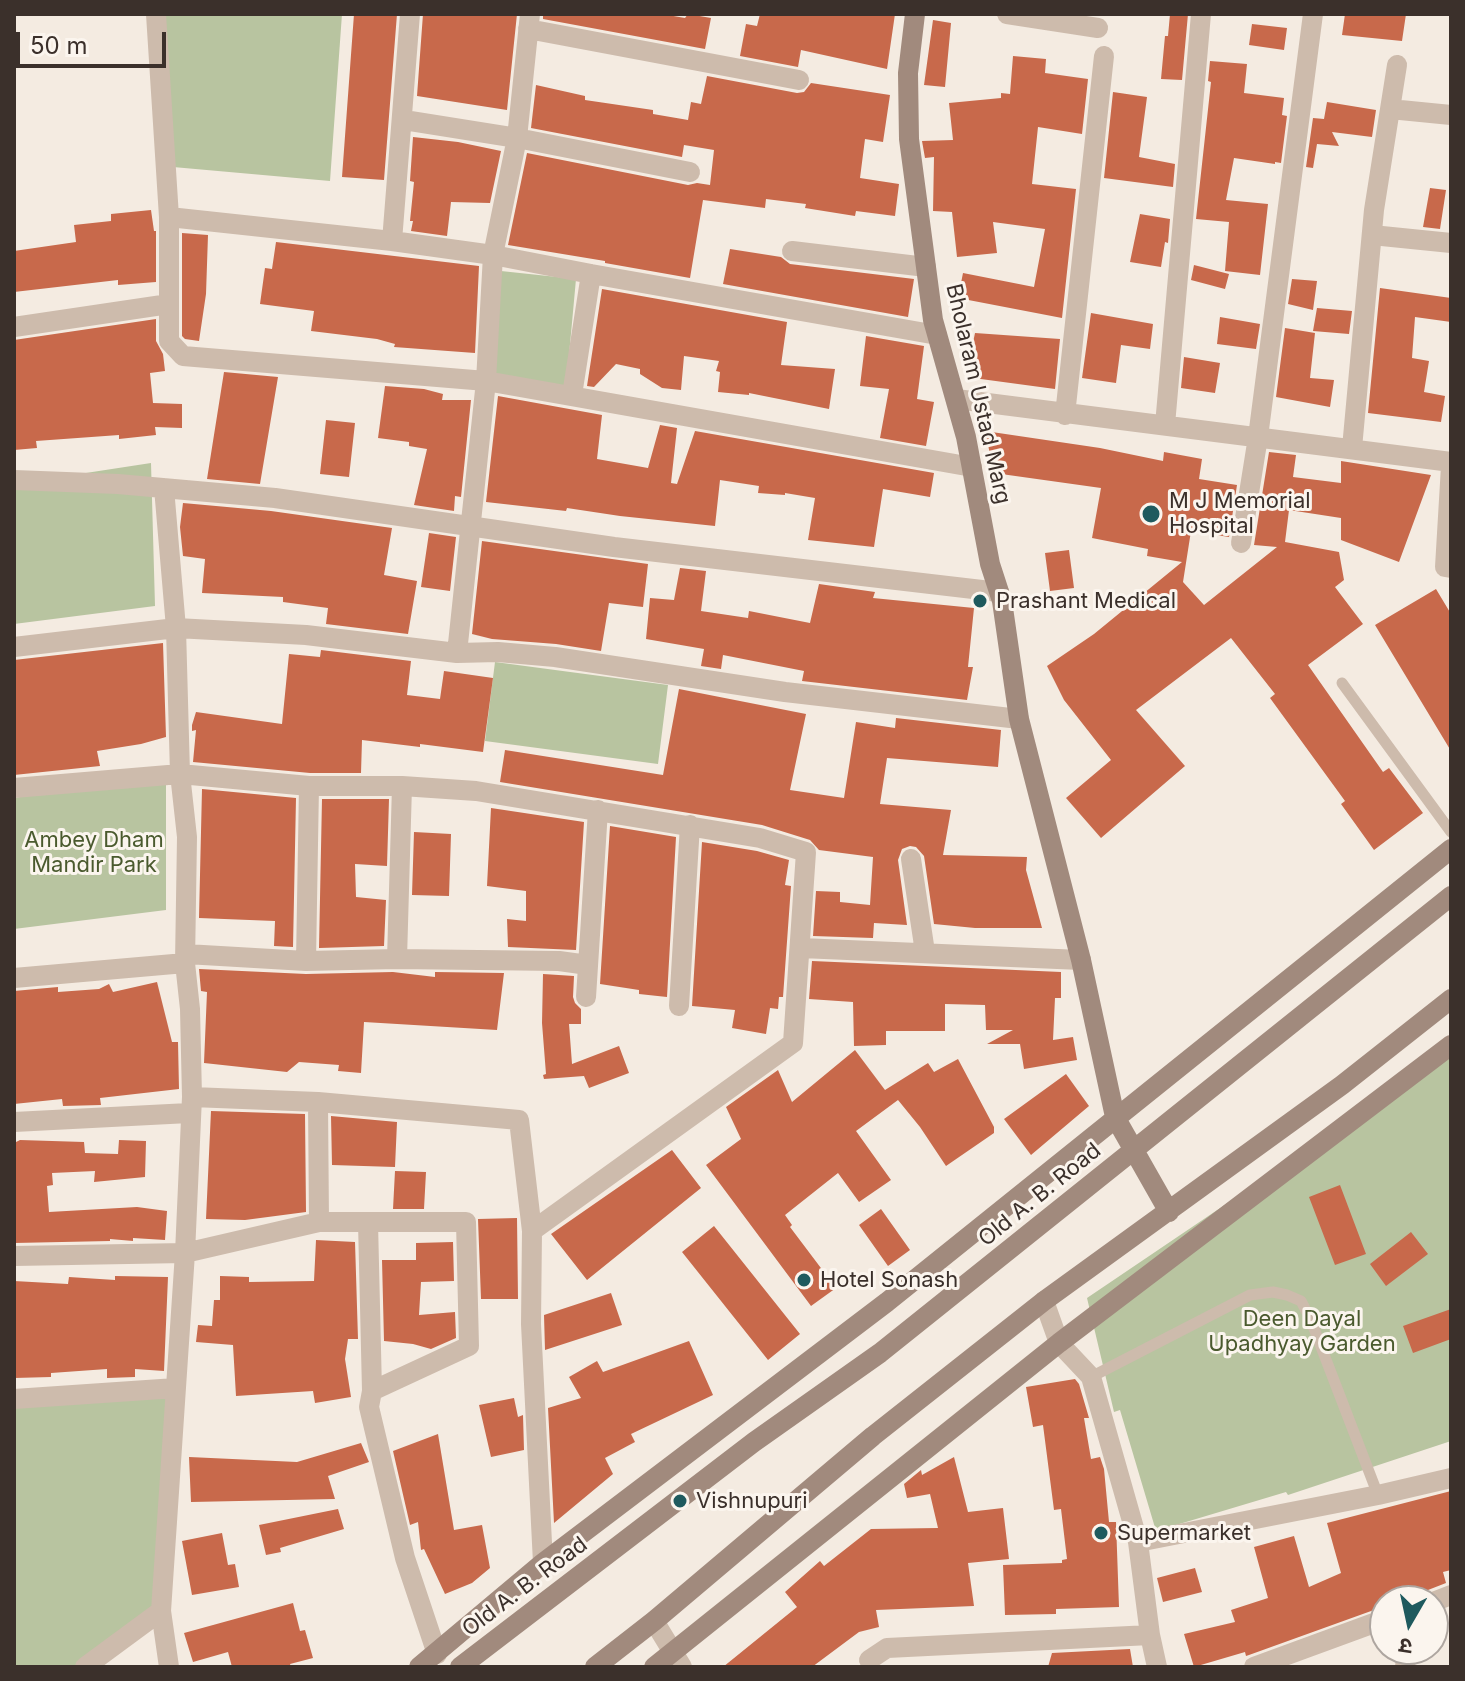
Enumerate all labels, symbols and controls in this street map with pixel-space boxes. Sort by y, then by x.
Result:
scale bar [20,16,170,66]
text: 50 m [30,31,88,60]
street label: Bholaram Ustad Marg [940,281,1016,507]
place label: M J Memorial Hospital [1169,488,1311,540]
marker: M J Memorial Hospital [1140,503,1162,525]
place label: Prashant Medical [996,588,1176,614]
marker: Prashant Medical [971,592,989,610]
park label: Ambey Dham Mandir Park [24,827,164,878]
street label: Old A. B. Road [974,1138,1106,1252]
place label: Hotel Sonash [820,1267,958,1293]
marker: Hotel Sonash [795,1271,813,1289]
park label: Deen Dayal Upadhyay Garden [1208,1306,1396,1358]
place label: Vishnupuri [696,1488,808,1514]
marker: Vishnupuri [671,1492,689,1510]
place label: Supermarket [1117,1520,1251,1546]
marker: Supermarket [1092,1524,1110,1542]
street label: Old A. B. Road [457,1531,593,1643]
north arrow [1369,1585,1449,1665]
text: उ [1397,1633,1414,1661]

